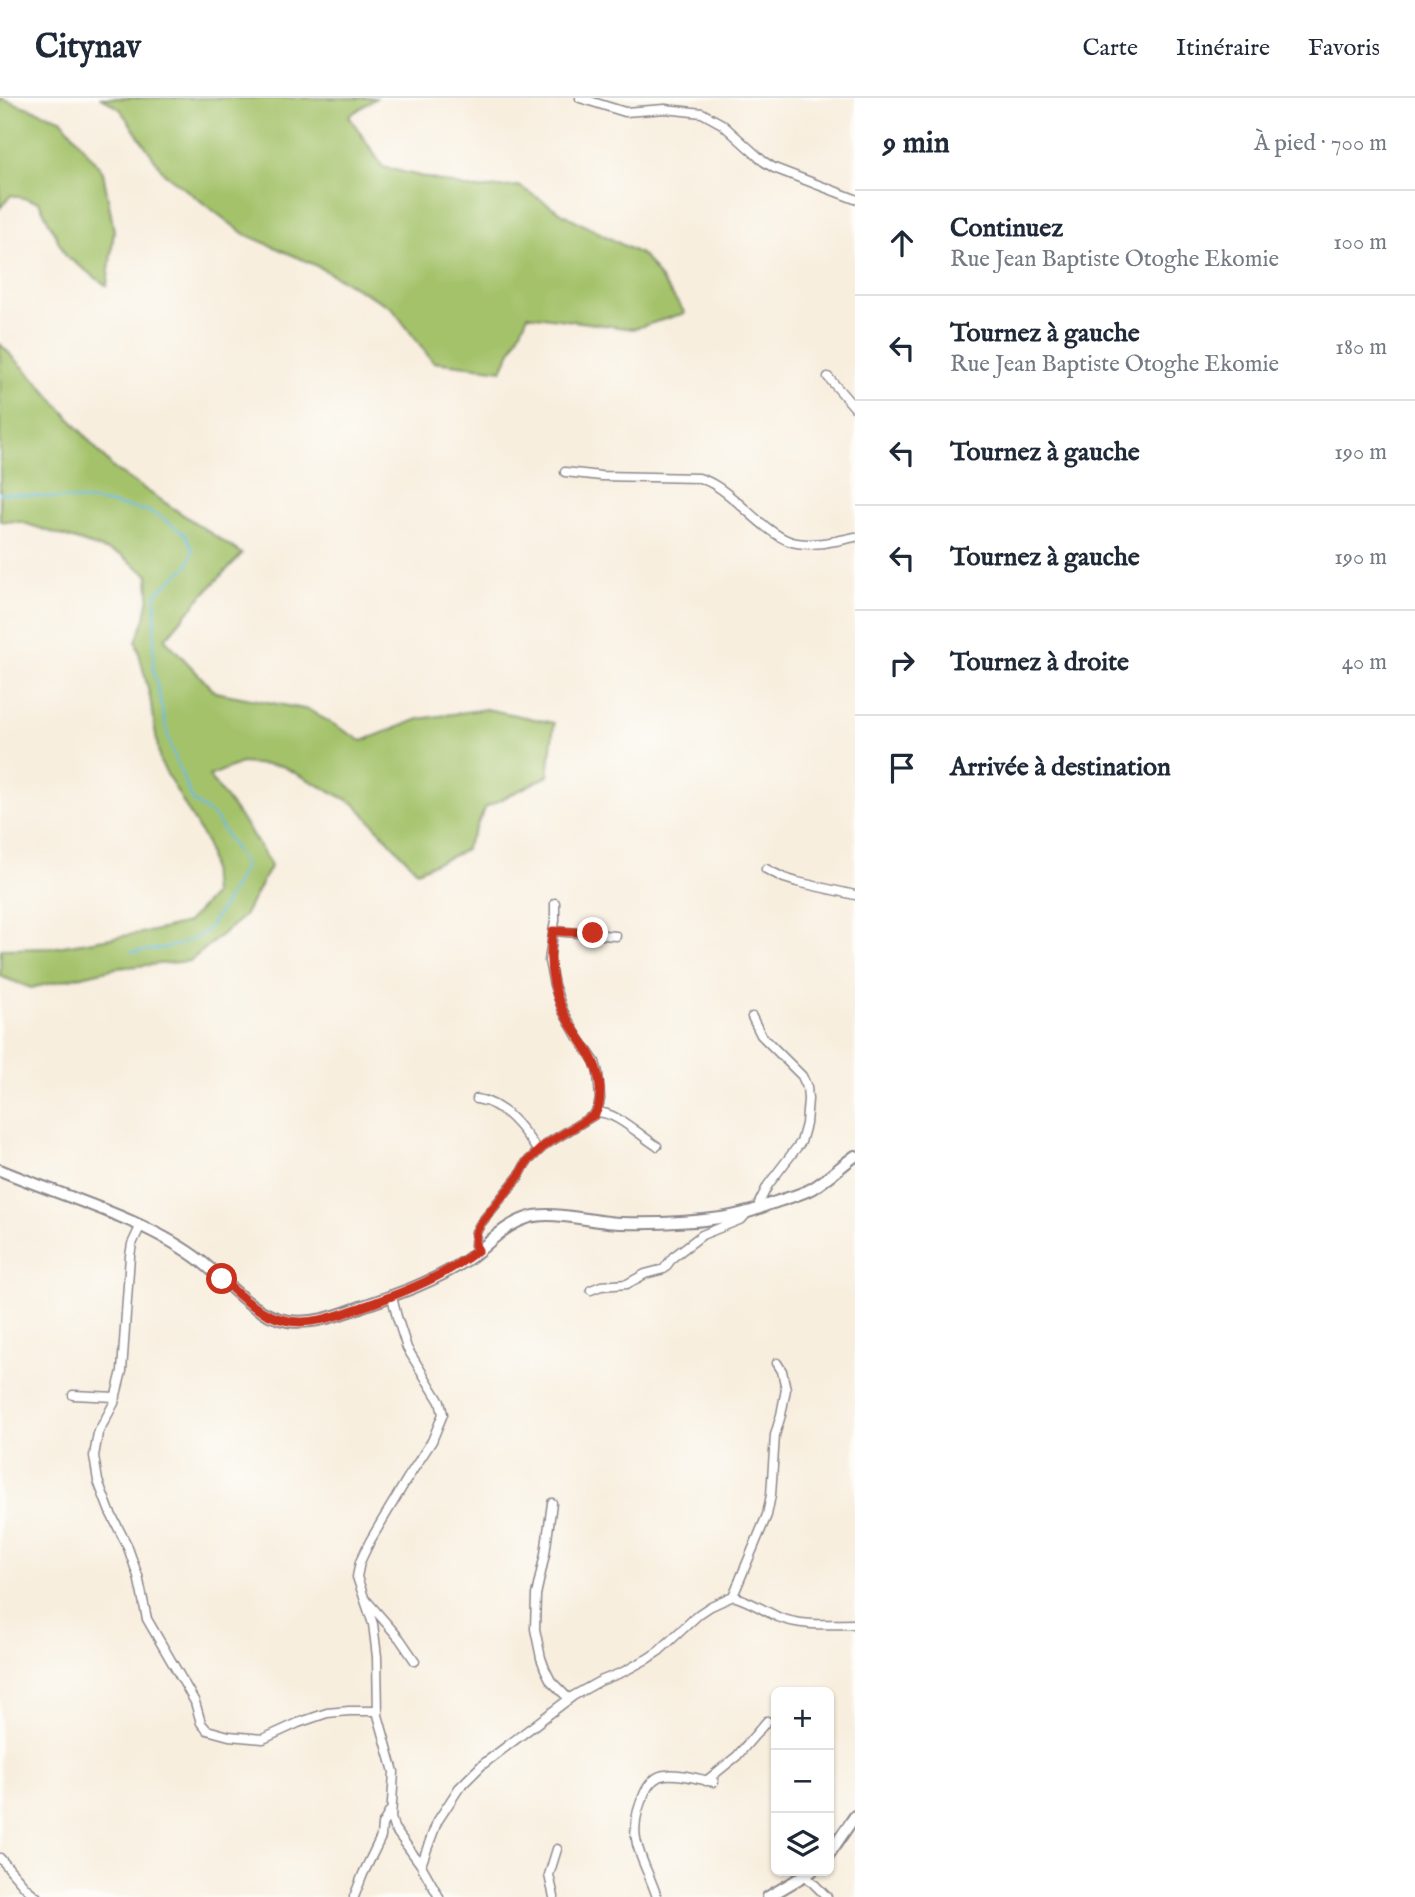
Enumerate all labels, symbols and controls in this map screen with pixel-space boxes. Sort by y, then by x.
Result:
text: Citynav [35,27,141,69]
text: Carte [1082,33,1138,64]
text: Itinéraire [1176,33,1270,64]
text: Favoris [1308,33,1380,64]
text: 9 min [883,125,950,163]
text: À pied · 700 m [1254,129,1387,158]
text: Continuez [950,212,1063,245]
icon: ahead [883,224,921,262]
text: 100 m [1333,228,1387,257]
text: Rue Jean Baptiste Otoghe Ekomie [950,245,1279,274]
text: Tournez à gauche [950,317,1140,350]
icon: left [883,329,921,367]
text: 180 m [1335,333,1387,362]
text: Rue Jean Baptiste Otoghe Ekomie [950,350,1279,379]
icon: left [883,434,921,472]
text: Tournez à gauche [950,436,1140,469]
text: 190 m [1334,438,1387,467]
icon: left [883,539,921,577]
text: Tournez à gauche [950,541,1140,574]
text: 190 m [1334,543,1387,572]
icon: right [883,644,921,682]
text: Tournez à droite [950,646,1129,679]
text: 40 m [1342,648,1387,677]
icon: arrive [883,749,921,787]
text: Arrivée à destination [950,751,1171,784]
route end [577,917,608,948]
route start [206,1263,237,1294]
map controls [771,1687,834,1876]
button: + [771,1687,834,1750]
button: − [771,1750,834,1813]
button: layers [771,1813,834,1876]

